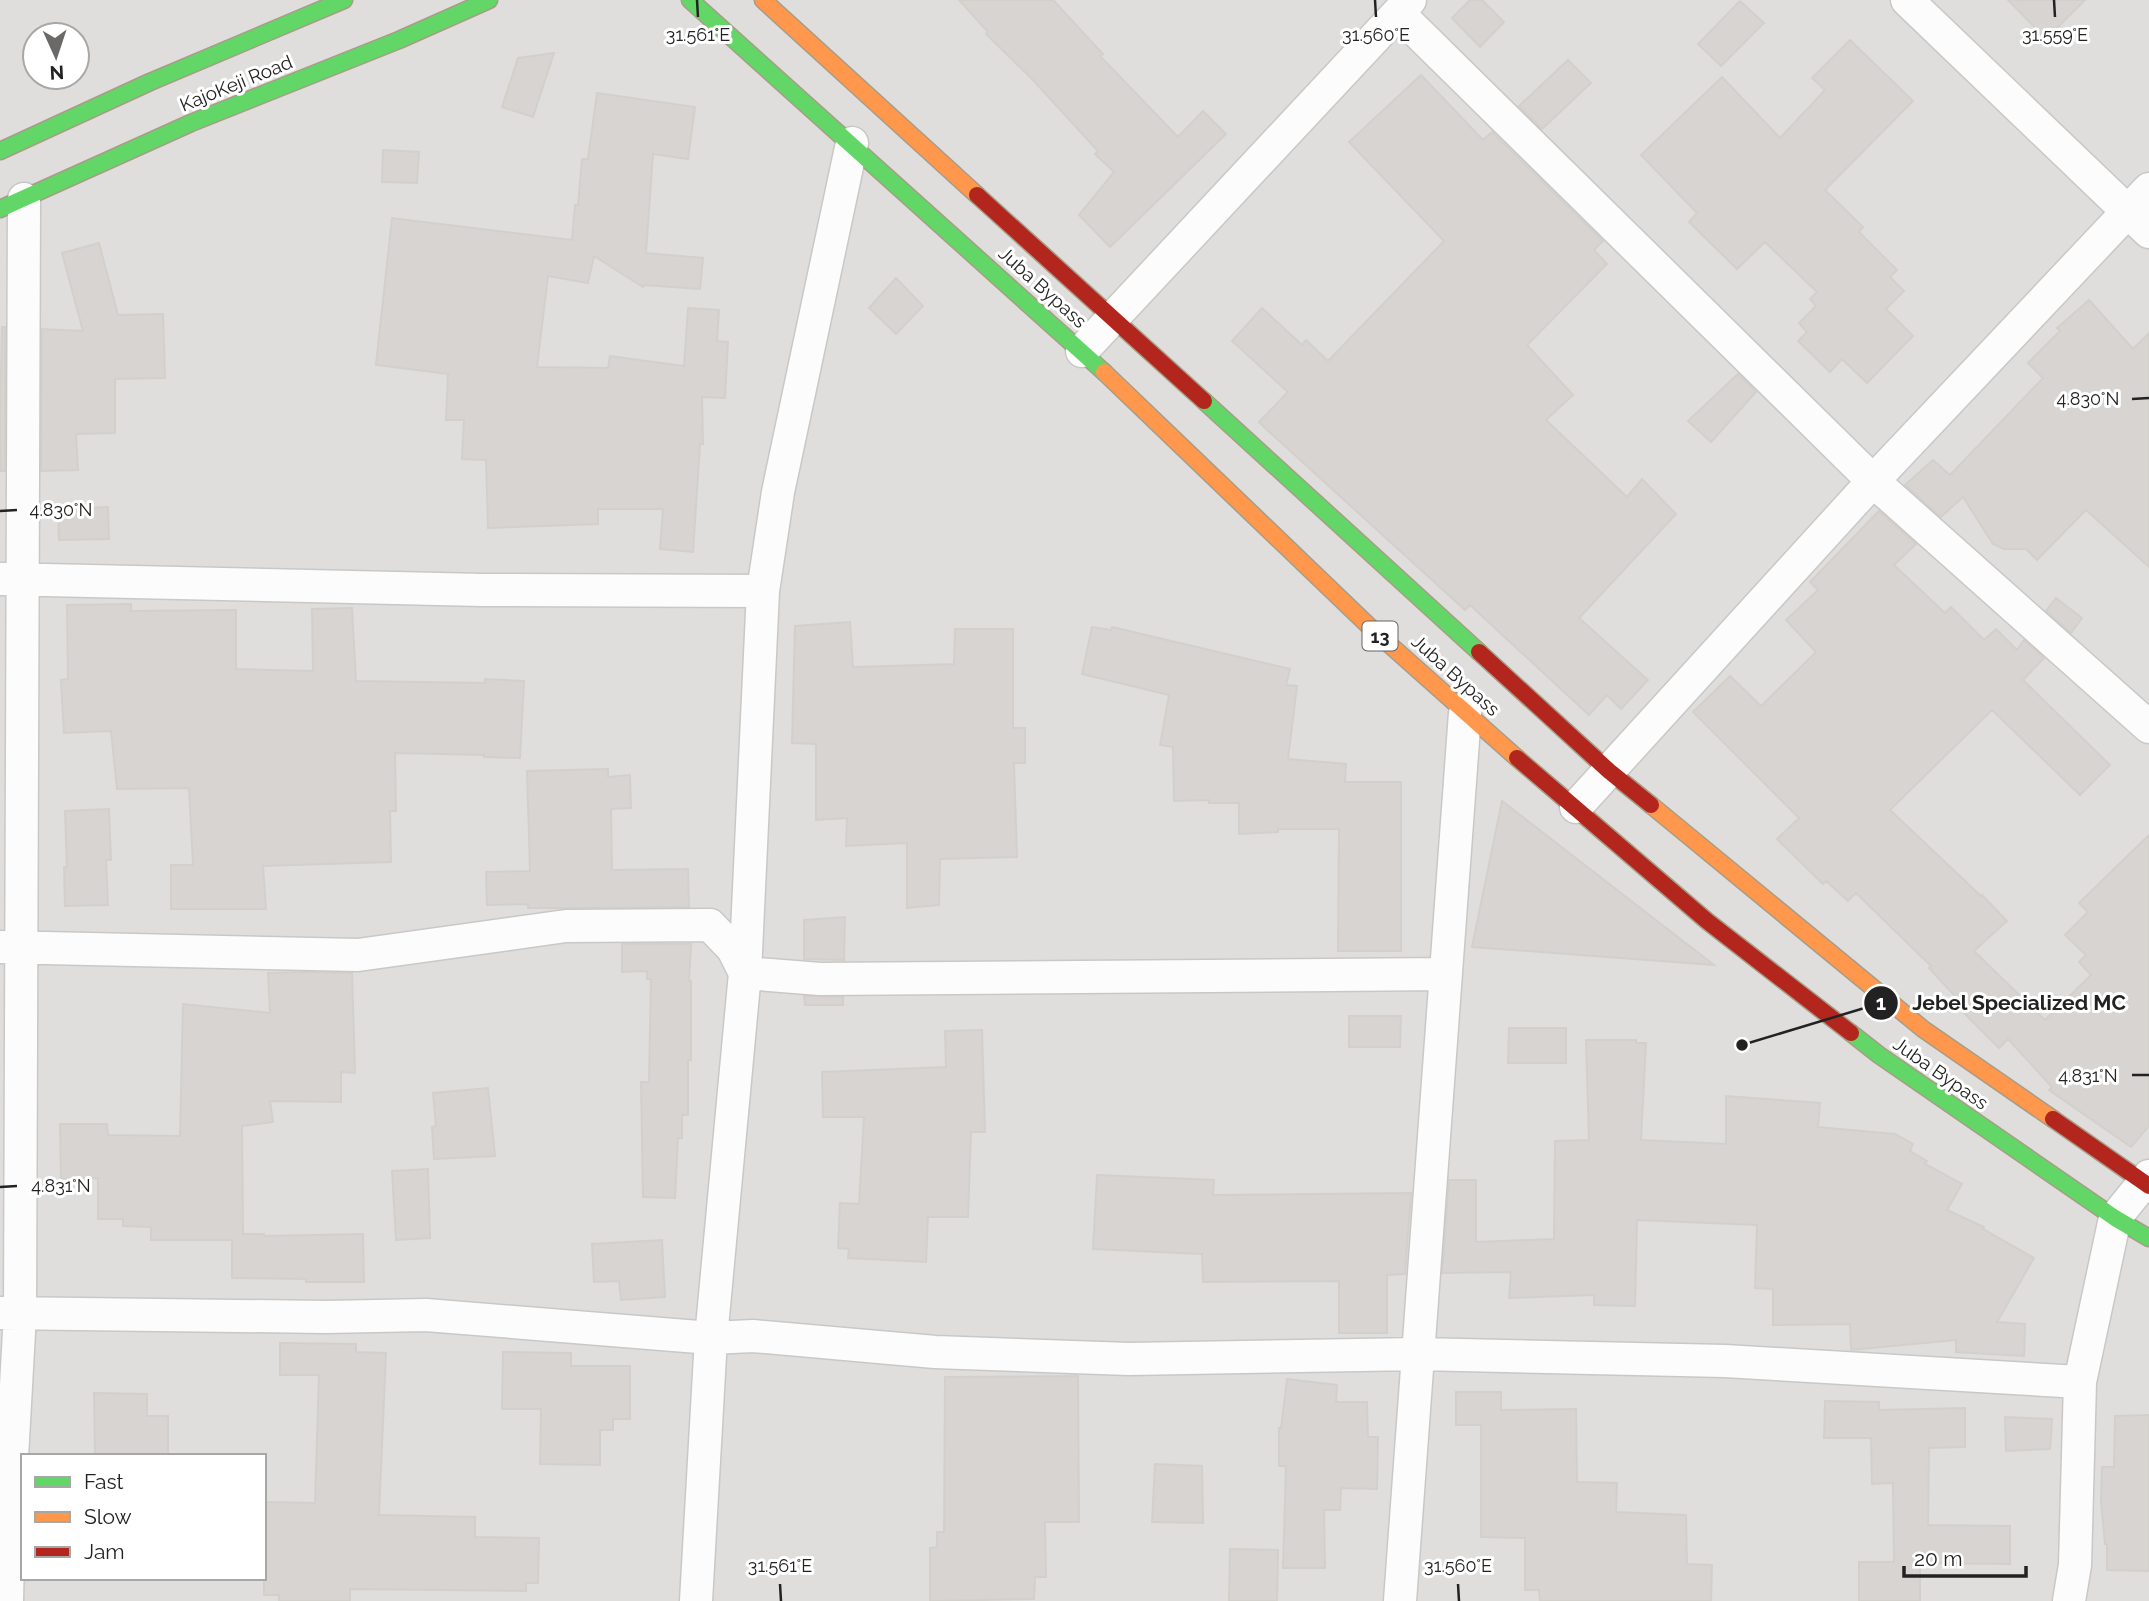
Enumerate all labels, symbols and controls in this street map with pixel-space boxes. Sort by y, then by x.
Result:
north arrow [21,21,91,91]
text: 31.561°E [666,24,730,45]
text: 31.560°E [1342,24,1410,45]
text: 31.559°E [2022,24,2088,45]
street label: KajoKeji Road [176,50,296,116]
text: N [49,62,65,84]
street label: Juba Bypass [995,242,1091,332]
text: 4.830°N [2057,388,2119,409]
text: 4.830°N [30,499,92,520]
road number: 13 [1362,622,1398,650]
street label: Juba Bypass [1408,630,1504,720]
callout: Jebel Specialized MC [1863,982,2140,1024]
text: 1 [1876,990,1886,1015]
text: Jebel Specialized MC [1912,990,2126,1015]
street label: Juba Bypass [1889,1032,1993,1114]
text: 4.831°N [2058,1065,2118,1086]
text: 4.831°N [31,1175,91,1196]
legend [21,1454,266,1580]
text: Fast [84,1469,124,1494]
text: Slow [84,1504,132,1529]
scale bar [1904,1534,2026,1578]
text: Jam [84,1539,125,1564]
text: 20 m [1914,1546,1962,1571]
text: 31.561°E [748,1555,812,1576]
text: 31.560°E [1424,1555,1492,1576]

